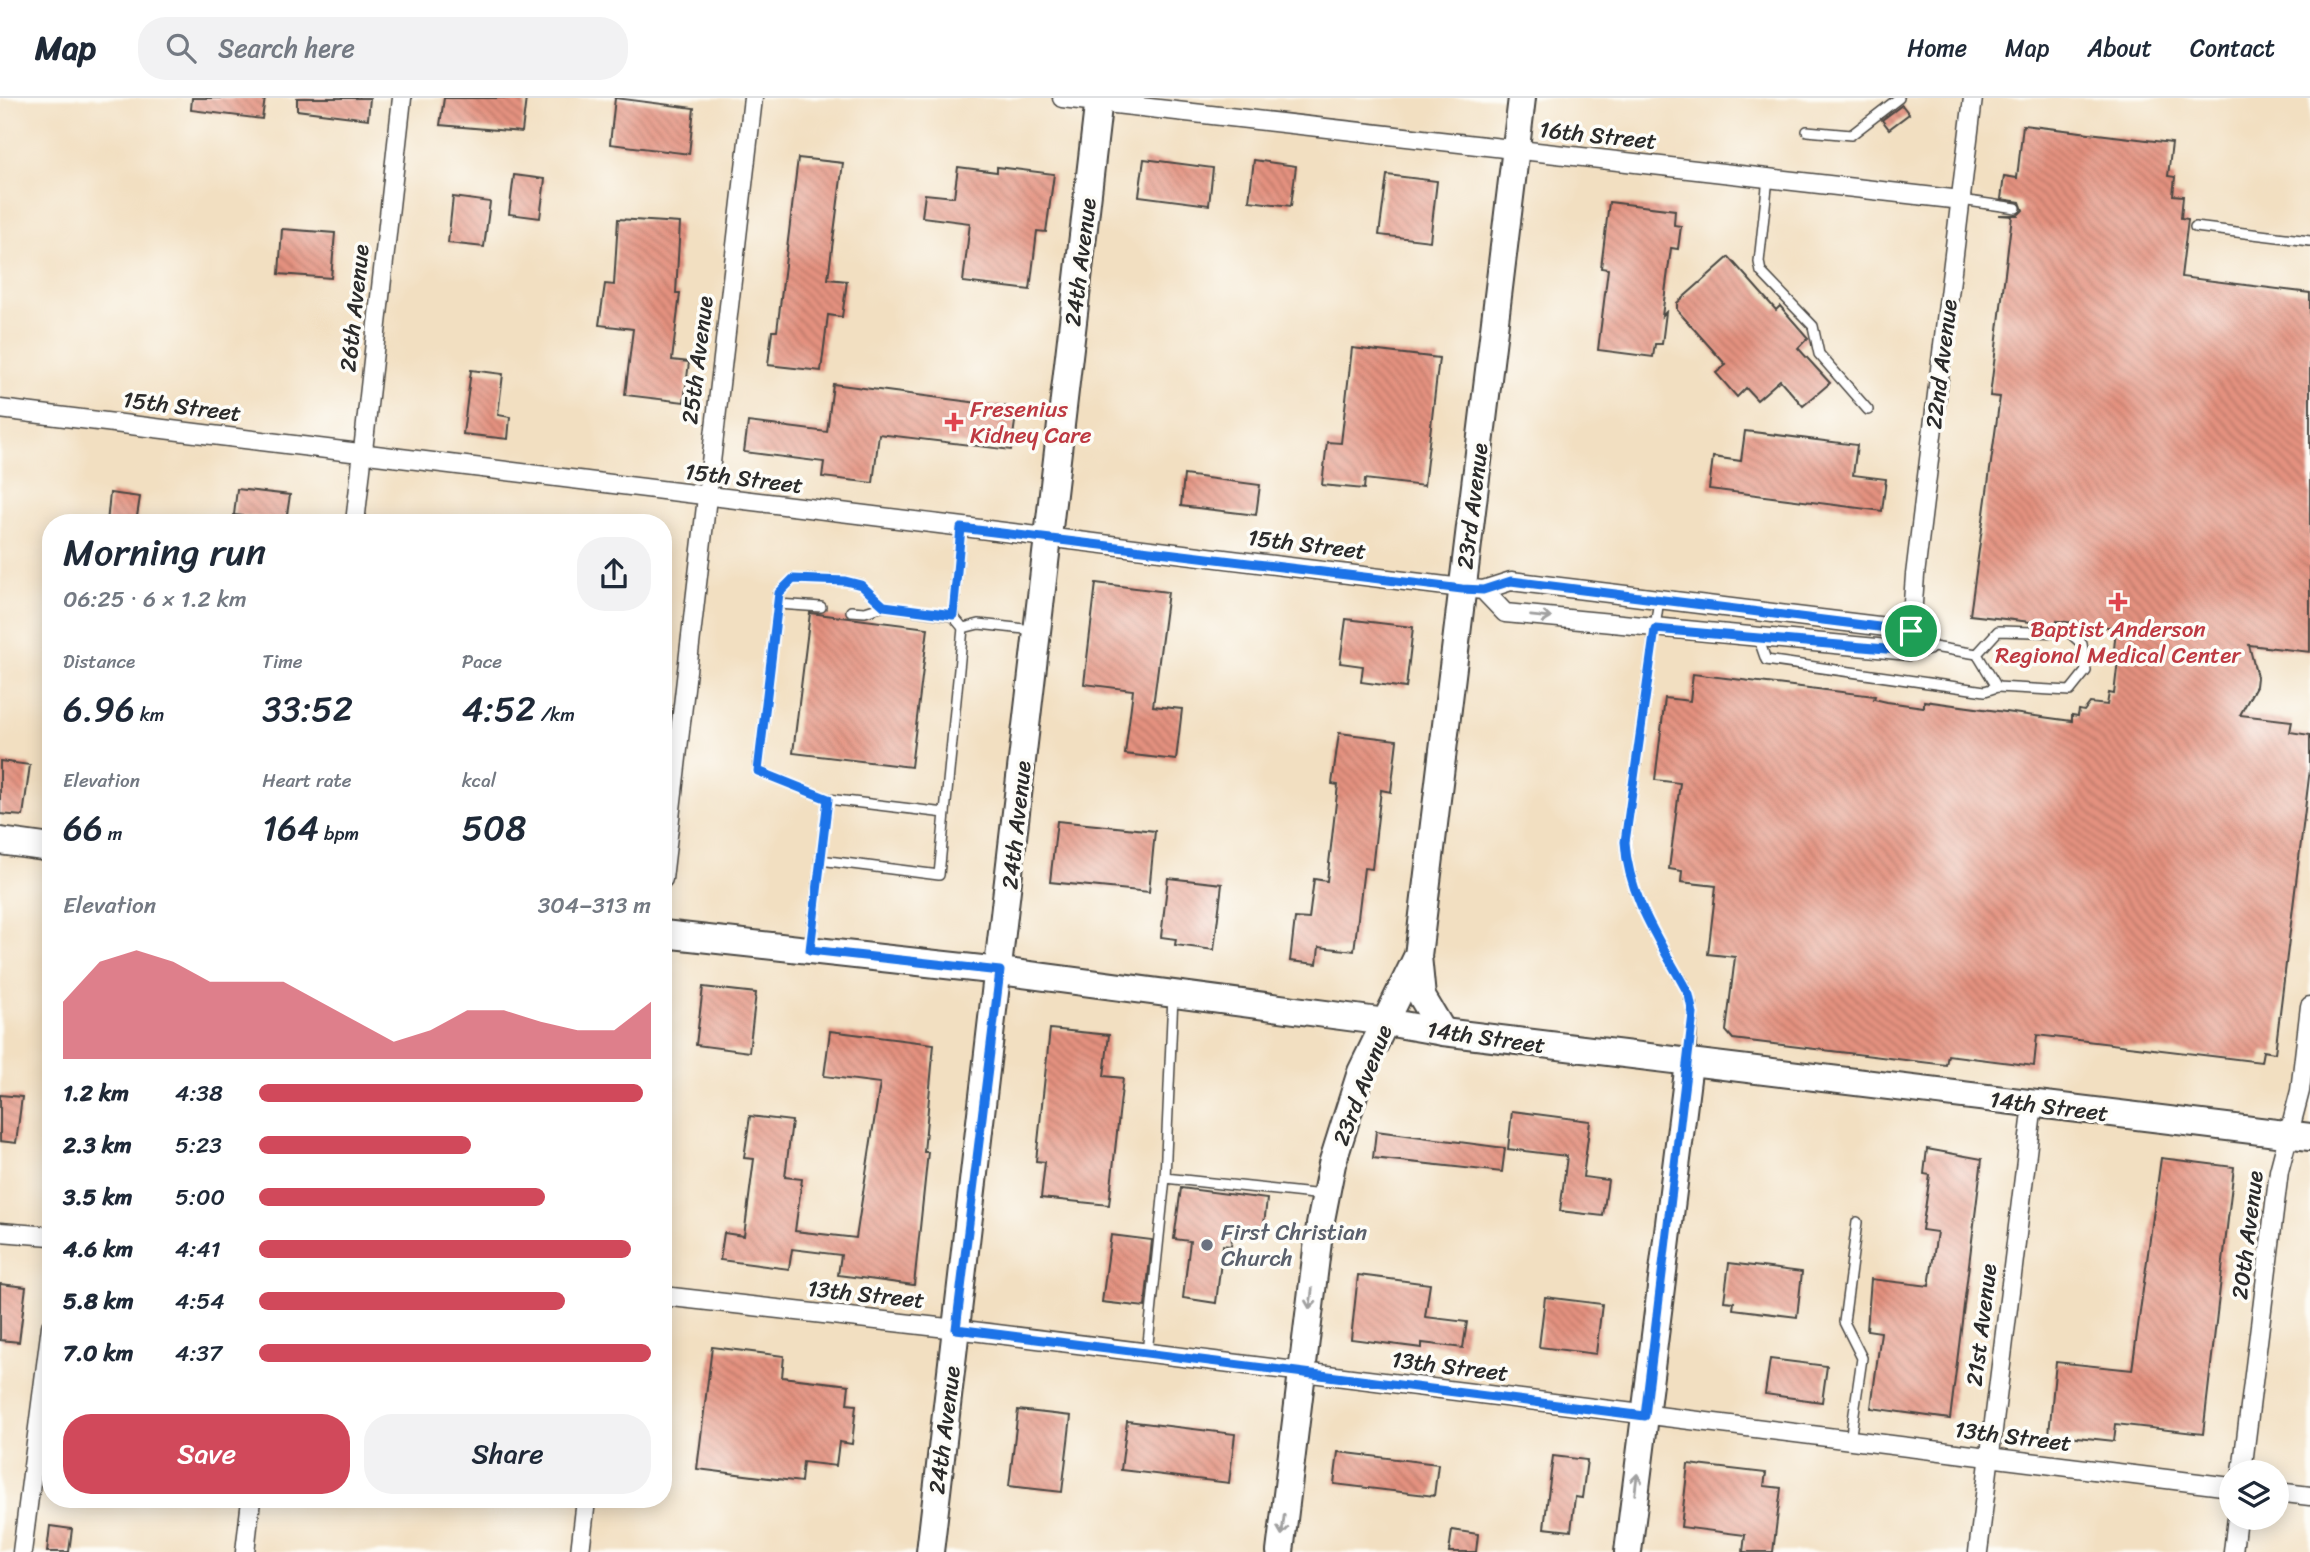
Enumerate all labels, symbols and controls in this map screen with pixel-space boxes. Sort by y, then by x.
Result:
search box [138,17,628,80]
text: Map [35,19,96,77]
text: Search here [218,25,355,71]
text: Home [1907,27,1967,69]
text: Map [2005,27,2049,69]
text: About [2087,27,2152,69]
text: Contact [2190,27,2275,69]
icon: search [162,29,200,67]
street label: 16th Street [1537,109,1659,162]
street label: 24th Avenue [1052,195,1109,329]
street label: 26th Avenue [327,242,382,374]
street label: 25th Avenue [669,294,726,426]
street label: 22nd Avenue [1913,297,1970,431]
street label: 15th Street [120,379,243,434]
place label: Fresenius Kidney Care [970,389,1092,456]
marker: Fresenius Kidney Care [944,412,964,432]
street label: 23rd Avenue [1444,441,1501,572]
street label: 15th Street [682,451,805,506]
street label: 15th Street [1245,517,1368,572]
text: Morning run [63,519,266,586]
button: share [577,537,651,611]
text: 06:25 · 6 × 1.2 km [63,579,247,620]
marker: Baptist Anderson Regional Medical Center [2108,592,2128,612]
pin [1881,601,1941,661]
place label: Baptist Anderson Regional Medical Center [1995,609,2242,676]
one-way arrow [1529,610,1552,623]
icon: arrive [1892,612,1930,650]
text: Distance [63,645,135,678]
text: Time [262,645,303,678]
text: Pace [462,645,502,678]
text: 6.96 [63,678,135,740]
text: 33:52 [262,678,353,740]
text: 4:52 [462,678,536,740]
text: km [135,698,164,731]
text: /km [536,698,575,731]
street label: 24th Avenue [989,759,1044,891]
text: Elevation [63,764,140,797]
text: Heart rate [262,764,352,797]
text: kcal [462,764,496,797]
text: 66 [63,797,103,859]
text: 164 [262,797,319,859]
text: 508 [462,797,526,859]
text: m [103,817,122,850]
text: bpm [319,817,359,850]
text: Elevation [63,885,156,926]
text: 304–313 m [538,885,651,926]
street label: 14th Street [1424,1009,1548,1066]
street label: 23rd Avenue [1321,1019,1404,1152]
text: 1.2 km [63,1073,129,1114]
text: 4:38 [175,1073,223,1114]
street label: 14th Street [1987,1079,2111,1134]
text: 2.3 km [63,1125,132,1166]
text: 5:23 [175,1125,222,1166]
street label: 20th Avenue [2219,1168,2276,1302]
text: 3.5 km [63,1177,132,1218]
text: 5:00 [175,1177,225,1218]
place label: First Christian Church [1221,1212,1367,1279]
text: 4.6 km [63,1229,133,1270]
text: 4:41 [175,1229,221,1270]
marker: First Christian Church [1199,1237,1215,1253]
street label: 21st Avenue [1954,1261,2009,1389]
street label: 13th Street [805,1268,926,1321]
text: 5.8 km [63,1281,134,1322]
text: 4:54 [175,1281,225,1322]
one-way arrow [1305,1287,1318,1310]
text: 7.0 km [63,1333,133,1374]
text: 4:37 [175,1333,222,1374]
street label: 13th Street [1389,1339,1511,1394]
street label: 24th Avenue [916,1363,973,1497]
street label: 13th Street [1952,1409,2074,1464]
button: Save [63,1414,350,1494]
button: Share [364,1414,651,1494]
map controls [2219,1460,2289,1530]
button: layers [2219,1460,2289,1530]
one-way arrow [1630,1473,1643,1496]
one-way arrow [1277,1513,1290,1535]

